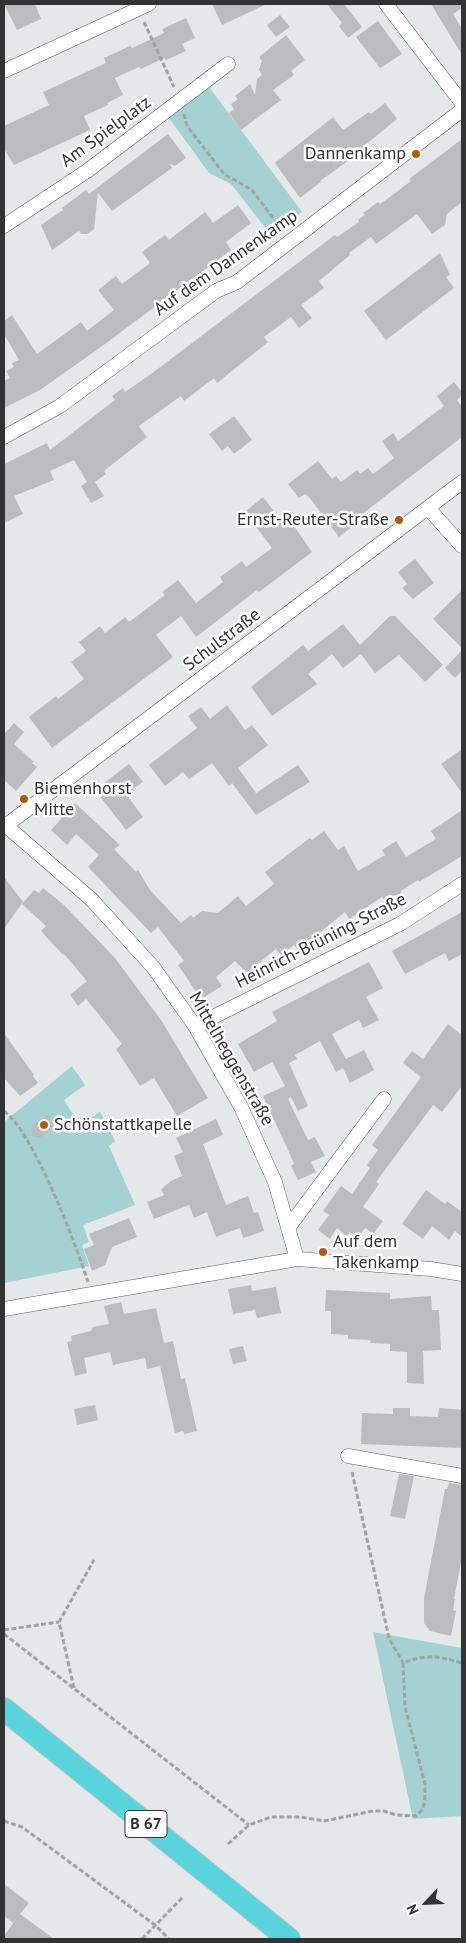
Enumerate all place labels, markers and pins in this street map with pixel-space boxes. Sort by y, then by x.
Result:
place label: Dannenkamp [305,143,406,165]
marker: Dannenkamp [410,148,422,160]
place label: Ernst-Reuter-Straße [237,509,389,531]
marker: Ernst-Reuter-Straße [393,514,405,526]
place label: Biemenhorst Mitte [34,778,131,821]
marker: Biemenhorst Mitte [18,793,30,805]
place label: Schönstattkapelle [54,1114,192,1136]
marker: Schönstattkapelle [38,1119,50,1131]
place label: Auf dem Takenkamp [333,1231,419,1274]
marker: Auf dem Takenkamp [317,1246,329,1258]

